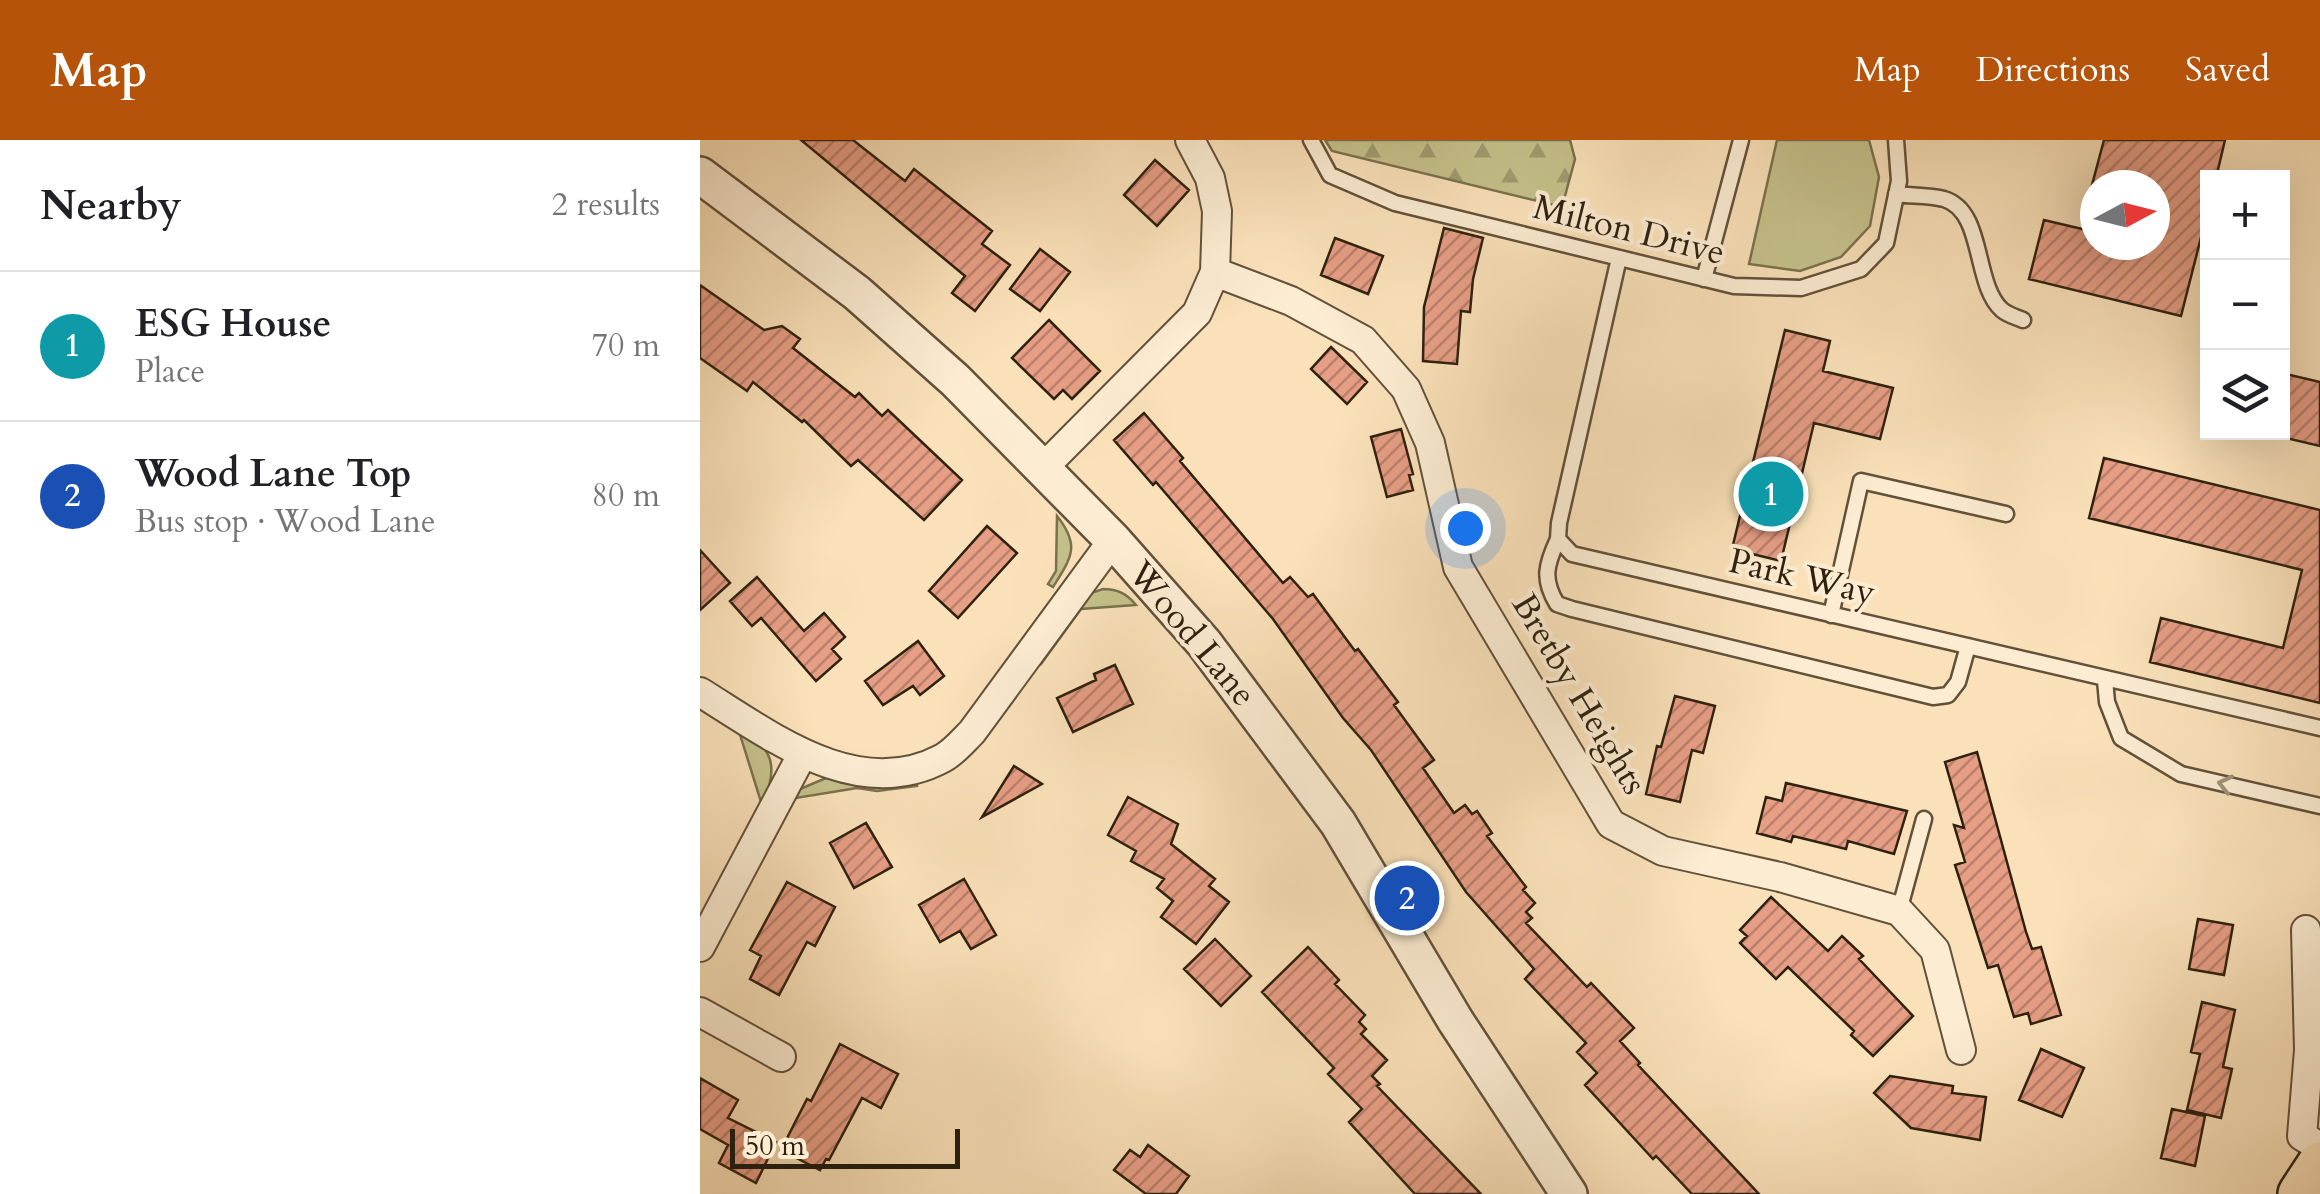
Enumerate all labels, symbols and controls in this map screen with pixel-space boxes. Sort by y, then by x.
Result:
text: Map [50,38,148,103]
text: Map [1854,46,1921,94]
text: Directions [1976,46,2130,94]
text: Saved [2185,46,2270,94]
north arrow [2080,170,2170,260]
map controls [2200,170,2290,440]
button: + [2200,170,2290,260]
text: Nearby [40,177,182,234]
text: 2 results [552,183,660,227]
street label: Milton Drive [1528,183,1730,277]
button: − [2200,260,2290,350]
text: ESG House [135,298,331,350]
text: 1 [64,324,81,368]
text: 70 m [592,324,660,368]
text: Place [135,350,205,394]
button: layers [2200,350,2290,440]
text: Wood Lane Top [135,448,412,500]
pin: 1 [1738,456,1804,532]
text: 2 [64,474,81,518]
text: 80 m [592,474,660,518]
text: Bus stop · Wood Lane [135,500,436,544]
your location [1440,503,1491,554]
street label: Park Way [1724,537,1880,617]
street label: Wood Lane [1116,550,1267,717]
street label: Bretby Heights [1500,584,1658,804]
one-way arrow [2217,775,2234,796]
pin: 2 [1374,860,1440,936]
scale bar [730,1124,960,1168]
text: 50 m [745,1127,805,1165]

